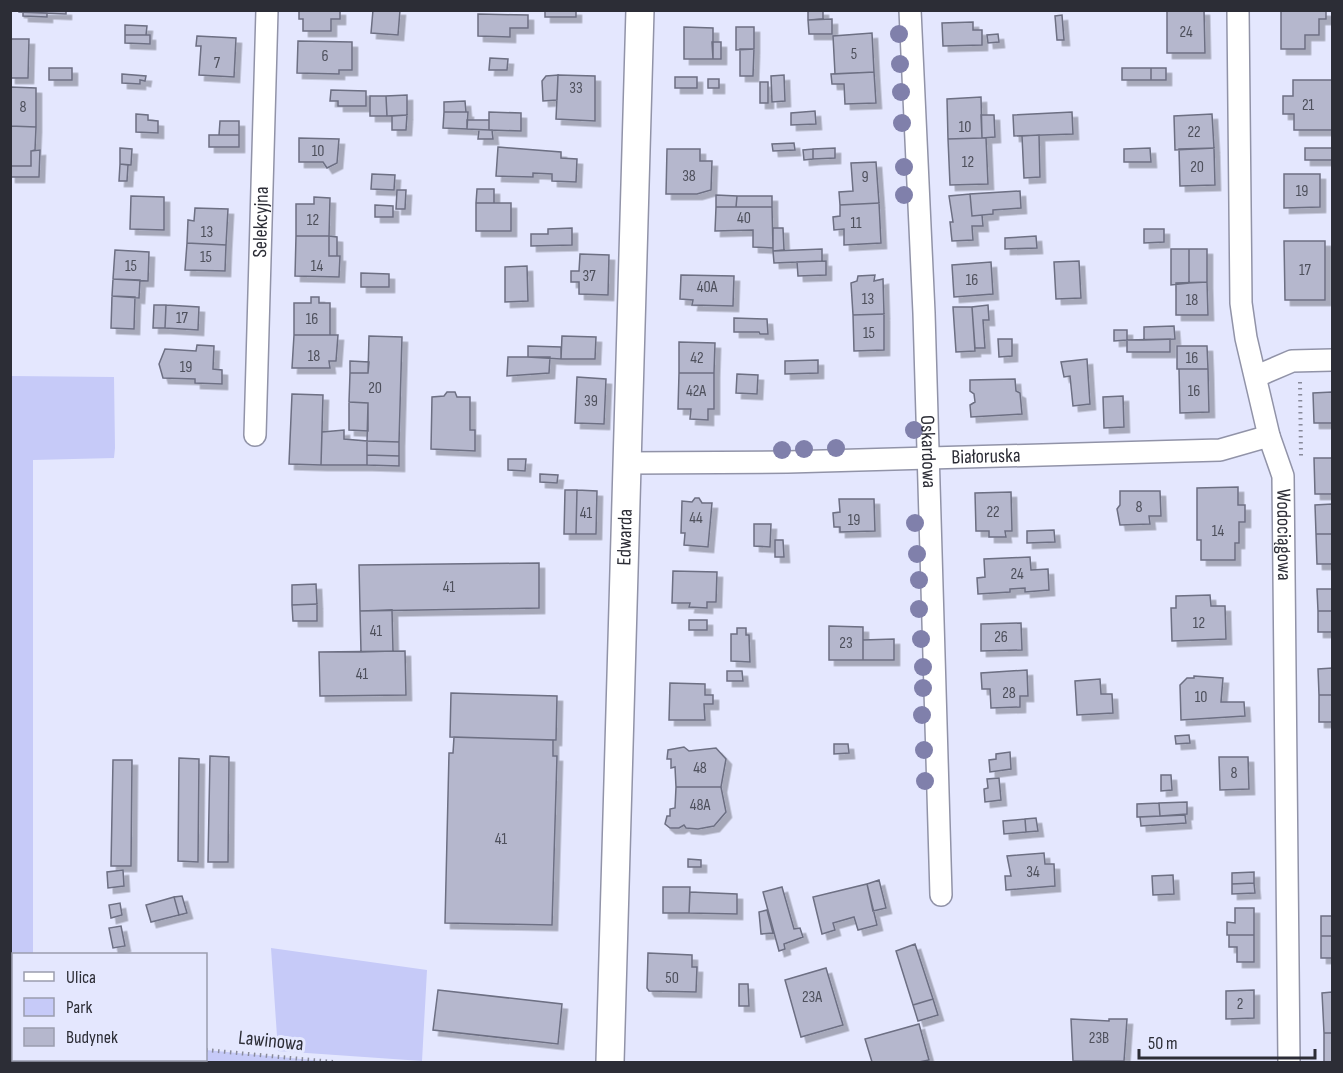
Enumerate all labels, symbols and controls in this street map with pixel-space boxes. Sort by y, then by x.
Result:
house number: 24 [1179,23,1193,42]
house number: 5 [851,45,857,64]
house number: 6 [321,47,329,66]
house number: 7 [214,54,221,73]
house number: 33 [569,79,583,98]
house number: 21 [1302,96,1315,115]
house number: 8 [19,98,27,117]
house number: 10 [959,118,971,137]
house number: 22 [1187,123,1201,142]
house number: 10 [312,142,324,161]
house number: 12 [962,153,974,172]
house number: 20 [1190,158,1204,177]
house number: 38 [682,167,696,186]
house number: 9 [861,168,869,187]
house number: 19 [1296,182,1308,201]
street label: Selekcyjna [248,186,274,258]
house number: 40 [737,209,751,228]
house number: 12 [307,211,319,230]
house number: 11 [850,214,862,233]
house number: 13 [201,223,213,242]
house number: 15 [200,248,212,267]
house number: 15 [125,257,137,276]
house number: 14 [311,257,323,276]
house number: 17 [1299,261,1312,280]
house number: 37 [582,267,596,286]
house number: 16 [966,271,978,290]
house number: 40A [697,278,717,297]
house number: 13 [862,290,874,309]
house number: 18 [1186,291,1198,310]
house number: 17 [176,309,189,328]
house number: 16 [306,310,318,329]
house number: 15 [863,324,875,343]
house number: 18 [308,347,320,366]
house number: 42 [690,349,704,368]
house number: 16 [1186,349,1198,368]
house number: 19 [180,358,192,377]
house number: 20 [368,379,382,398]
house number: 42A [686,382,706,401]
house number: 16 [1188,382,1200,401]
house number: 39 [584,392,598,411]
street label: Oskardowa [915,415,941,488]
street label: Białoruska [951,444,1021,469]
street label: Wodociągowa [1271,489,1296,581]
house number: 8 [1135,498,1143,517]
house number: 22 [986,503,1000,522]
house number: 41 [580,504,593,523]
street label: Edwarda [612,509,638,566]
house number: 44 [689,509,703,528]
house number: 19 [848,511,860,530]
house number: 14 [1212,522,1224,541]
house number: 24 [1010,565,1024,584]
house number: 41 [443,578,456,597]
house number: 12 [1193,614,1205,633]
house number: 41 [370,622,383,641]
house number: 26 [994,628,1008,647]
house number: 23 [839,634,853,653]
house number: 41 [356,665,369,684]
house number: 28 [1002,684,1016,703]
house number: 10 [1195,688,1207,707]
house number: 48 [693,759,707,778]
house number: 8 [1230,764,1238,783]
house number: 48A [690,796,710,815]
house number: 41 [495,830,508,849]
house number: 34 [1026,863,1040,882]
legend [12,953,207,1061]
text: Ulica [66,967,96,988]
house number: 50 [665,969,679,988]
house number: 23A [802,988,822,1007]
house number: 2 [1237,995,1243,1014]
text: Park [66,997,92,1018]
scale bar [1139,1022,1314,1060]
street label: Lawinowa [237,1026,305,1056]
text: Budynek [66,1027,118,1048]
house number: 23B [1089,1029,1109,1048]
text: 50 m [1148,1033,1178,1054]

